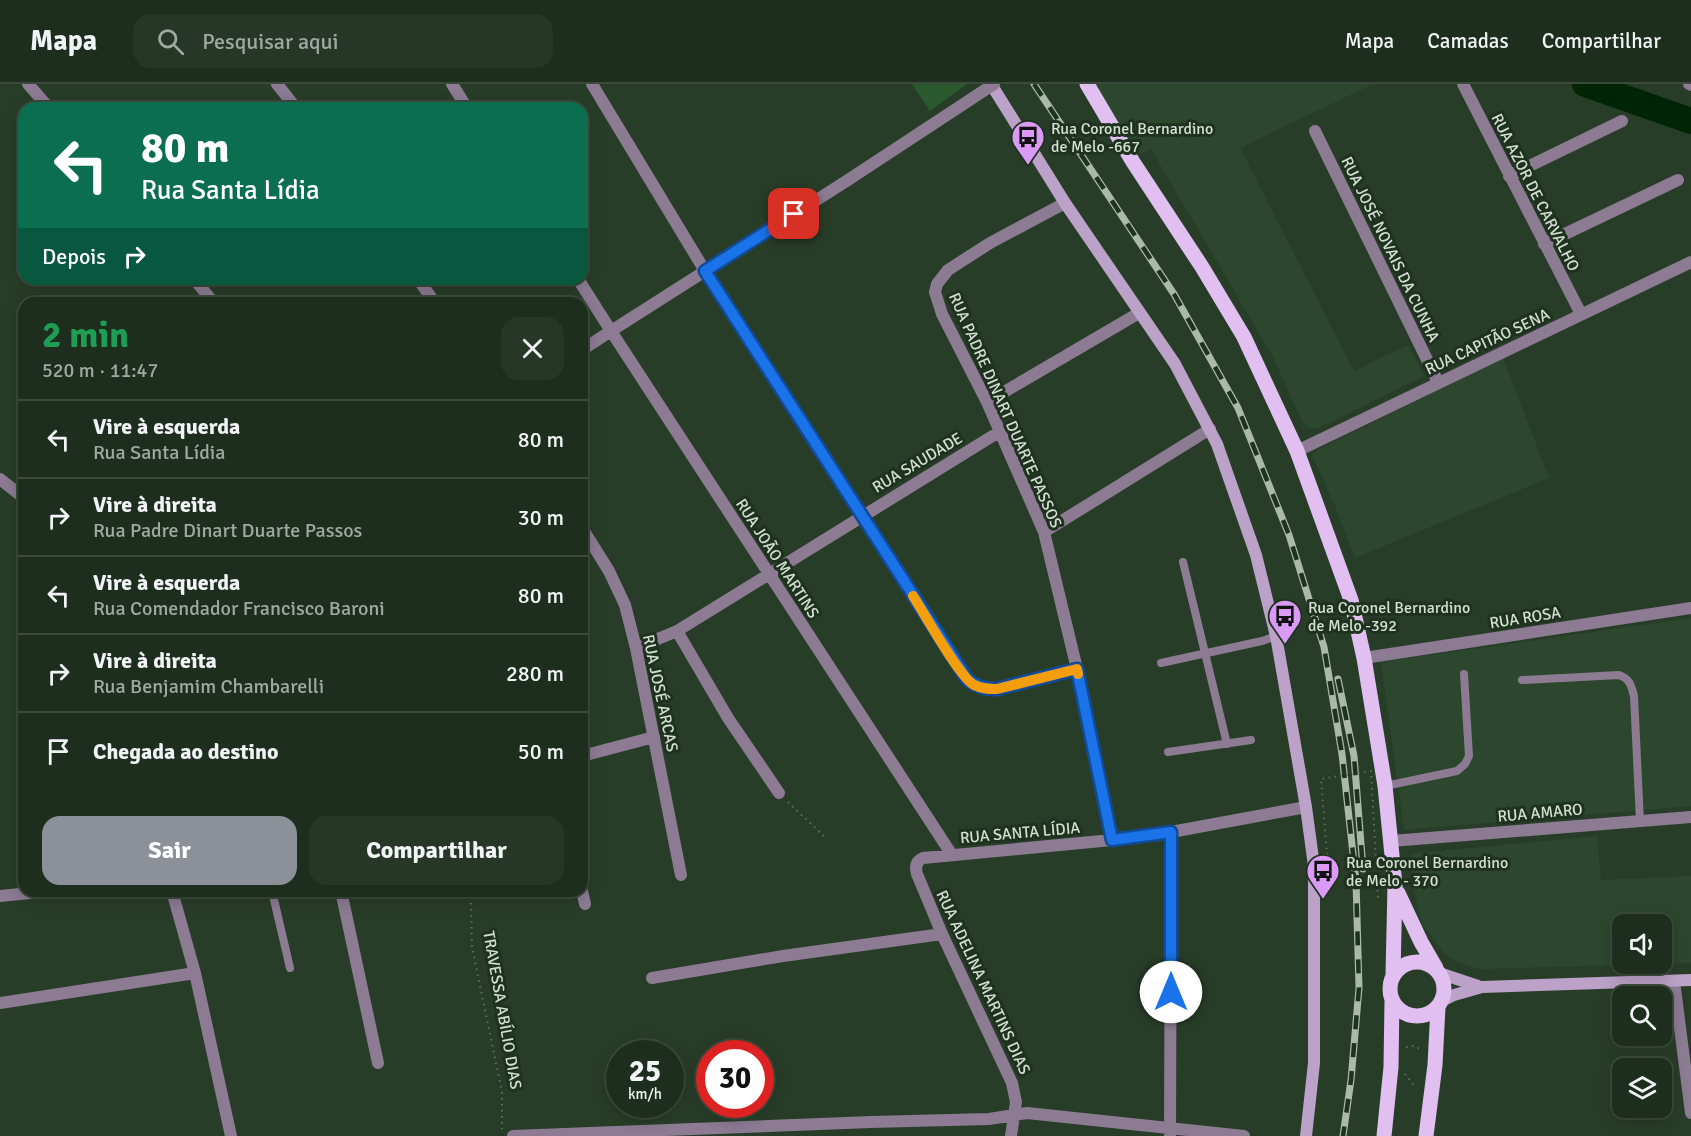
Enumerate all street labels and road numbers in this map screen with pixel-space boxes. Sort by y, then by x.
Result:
street label: RUA AZOR DE CARVALHO [1487,110,1584,275]
street label: RUA JOSÉ NOVAIS DA CUNHA [1336,153,1444,346]
street label: RUA PADRE DINART DUARTE PASSOS [944,290,1066,531]
street label: RUA CAPITÃO SENA [1422,304,1553,380]
street label: RUA SAUDADE [869,428,966,498]
street label: RUA JOÃO MARTINS [731,495,823,622]
street label: RUA ROSA [1488,602,1562,633]
street label: RUA JOSÉ ARCAS [638,633,682,754]
street label: RUA AMARO [1497,799,1584,827]
street label: RUA SANTA LÍDIA [959,818,1081,848]
street label: RUA ADELINA MARTINS DIAS [932,887,1035,1078]
street label: TRAVESSA ABÍLIO DIAS [478,929,526,1091]

